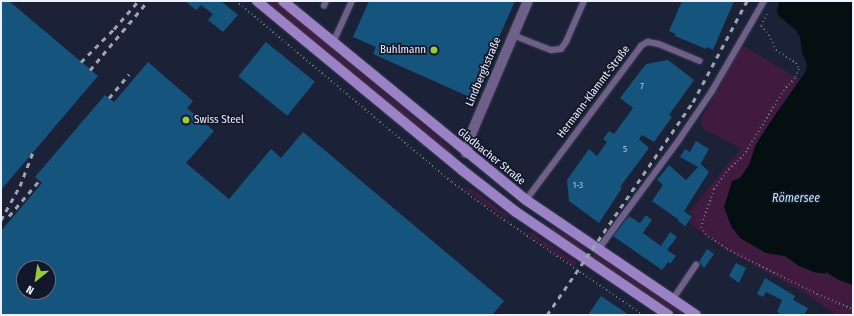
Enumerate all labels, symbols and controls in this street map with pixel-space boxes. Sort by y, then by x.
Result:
street label: Lindberghstraße [464,35,504,109]
place label: Buhlmann [380,43,426,57]
street label: Hermann-Klammt-Straße [555,43,633,141]
marker: Buhlmann [429,45,439,55]
house number: 7 [640,81,644,91]
place label: Swiss Steel [194,113,244,127]
marker: Swiss Steel [181,115,191,125]
street label: Gladbacher Straße [455,126,527,188]
house number: 5 [623,144,627,154]
house number: 1-3 [573,180,583,190]
water label: Römersee [772,192,820,206]
north arrow [16,260,56,300]
text: N [24,283,36,297]

